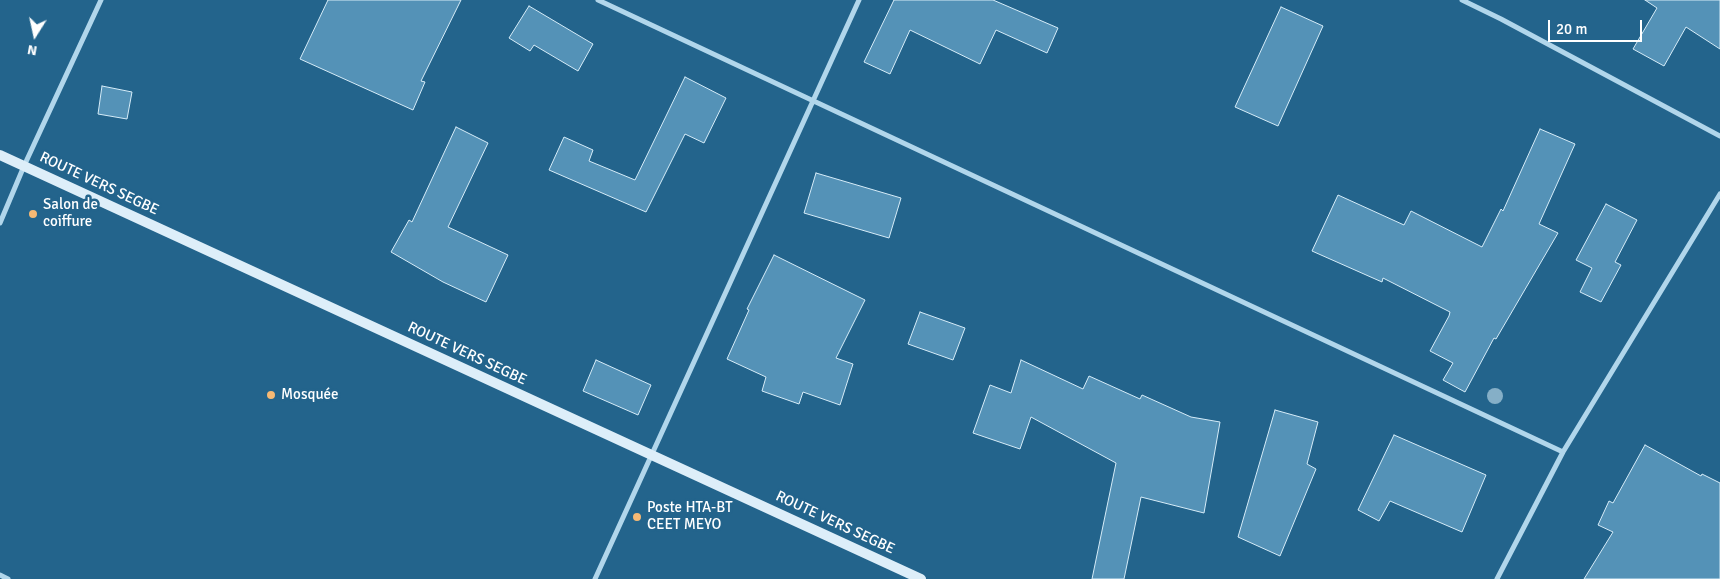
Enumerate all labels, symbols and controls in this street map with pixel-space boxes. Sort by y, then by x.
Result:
north arrow [10,10,60,60]
scale bar [1550,10,1644,42]
text: 20 m [1556,20,1587,38]
text: N [26,41,39,59]
street label: ROUTE VERS SEGBE [36,148,162,220]
place label: Salon de coiffure [43,196,98,231]
marker: Salon de coiffure [27,208,39,220]
street label: ROUTE VERS SEGBE [404,318,530,390]
place label: Mosquée [281,386,339,404]
marker: Mosquée [265,389,277,401]
street label: ROUTE VERS SEGBE [772,487,898,559]
place label: Poste HTA-BT CEET MEYO [647,499,733,534]
marker: Poste HTA-BT CEET MEYO [631,511,643,523]

